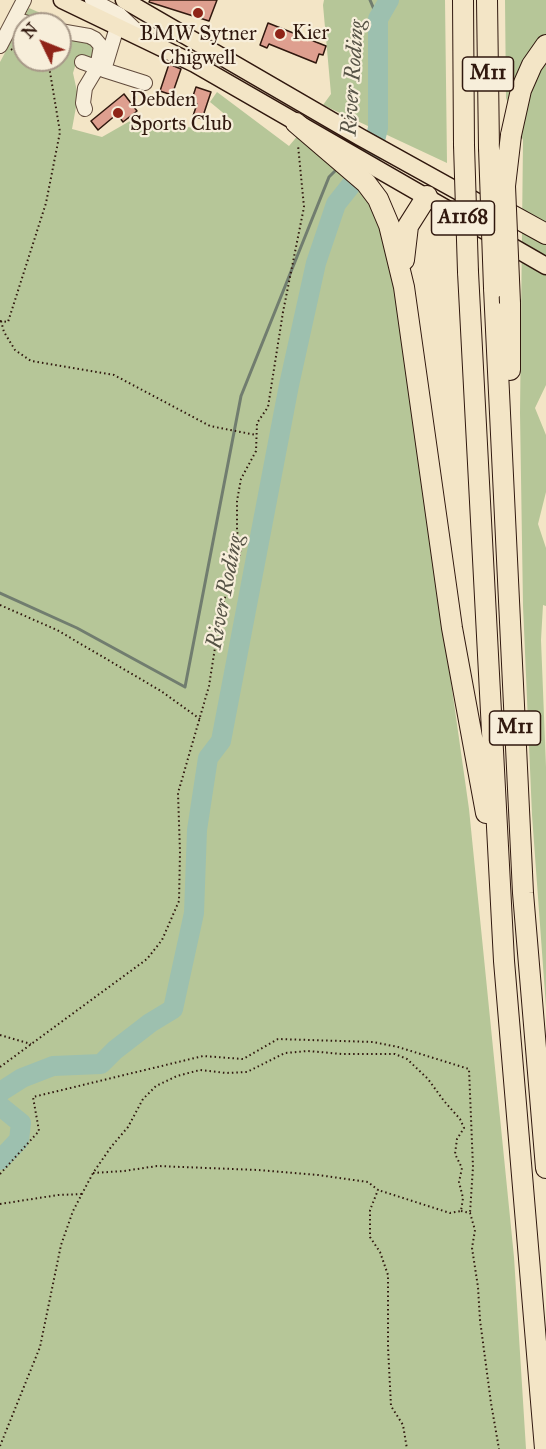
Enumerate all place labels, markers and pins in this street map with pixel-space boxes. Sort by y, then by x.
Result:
marker: BMW Sytner Chigwell [191,6,205,20]
place label: Kier [292,21,329,47]
place label: BMW Sytner Chigwell [139,22,257,72]
marker: Kier [273,27,287,41]
place label: Debden Sports Club [130,88,232,138]
marker: Debden Sports Club [111,106,125,120]

